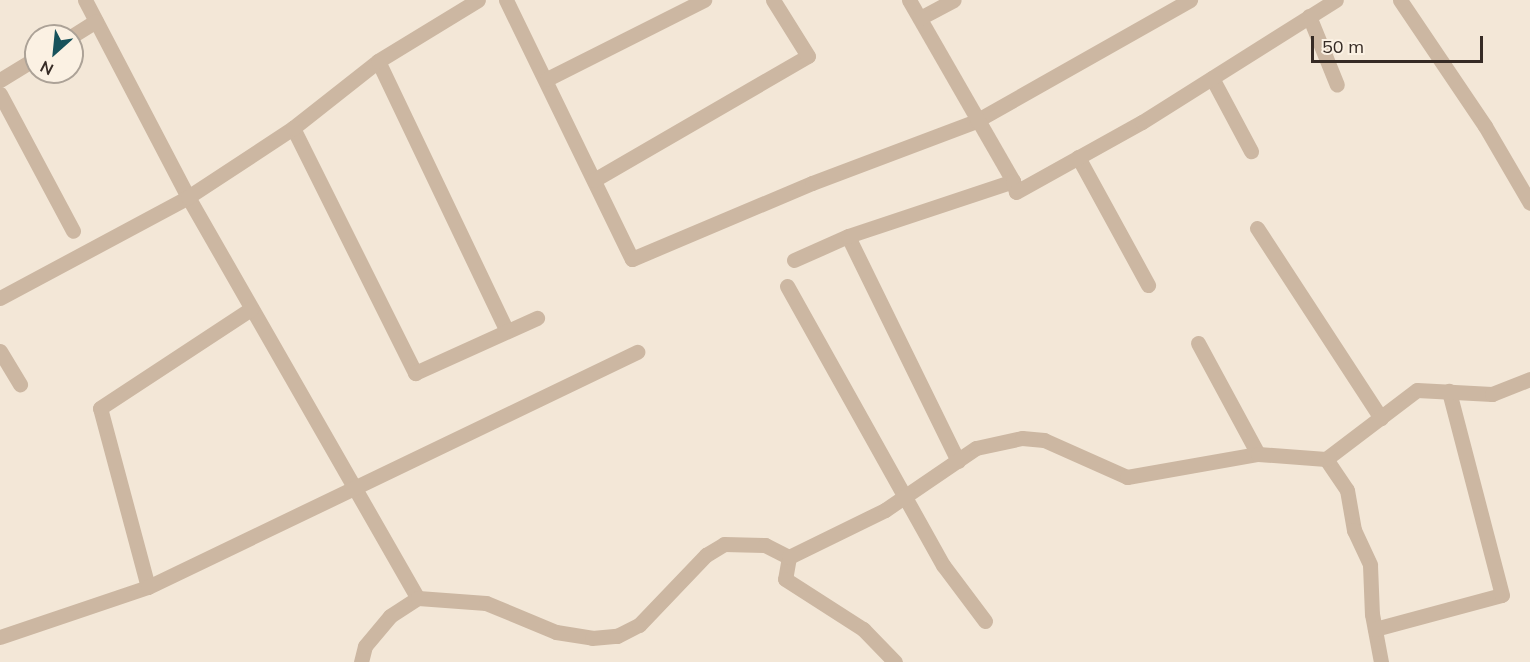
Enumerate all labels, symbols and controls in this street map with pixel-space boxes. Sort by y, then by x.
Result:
north arrow [24,24,84,84]
scale bar [1314,24,1486,62]
text: 50 m [1322,35,1364,58]
text: N [37,57,57,80]

